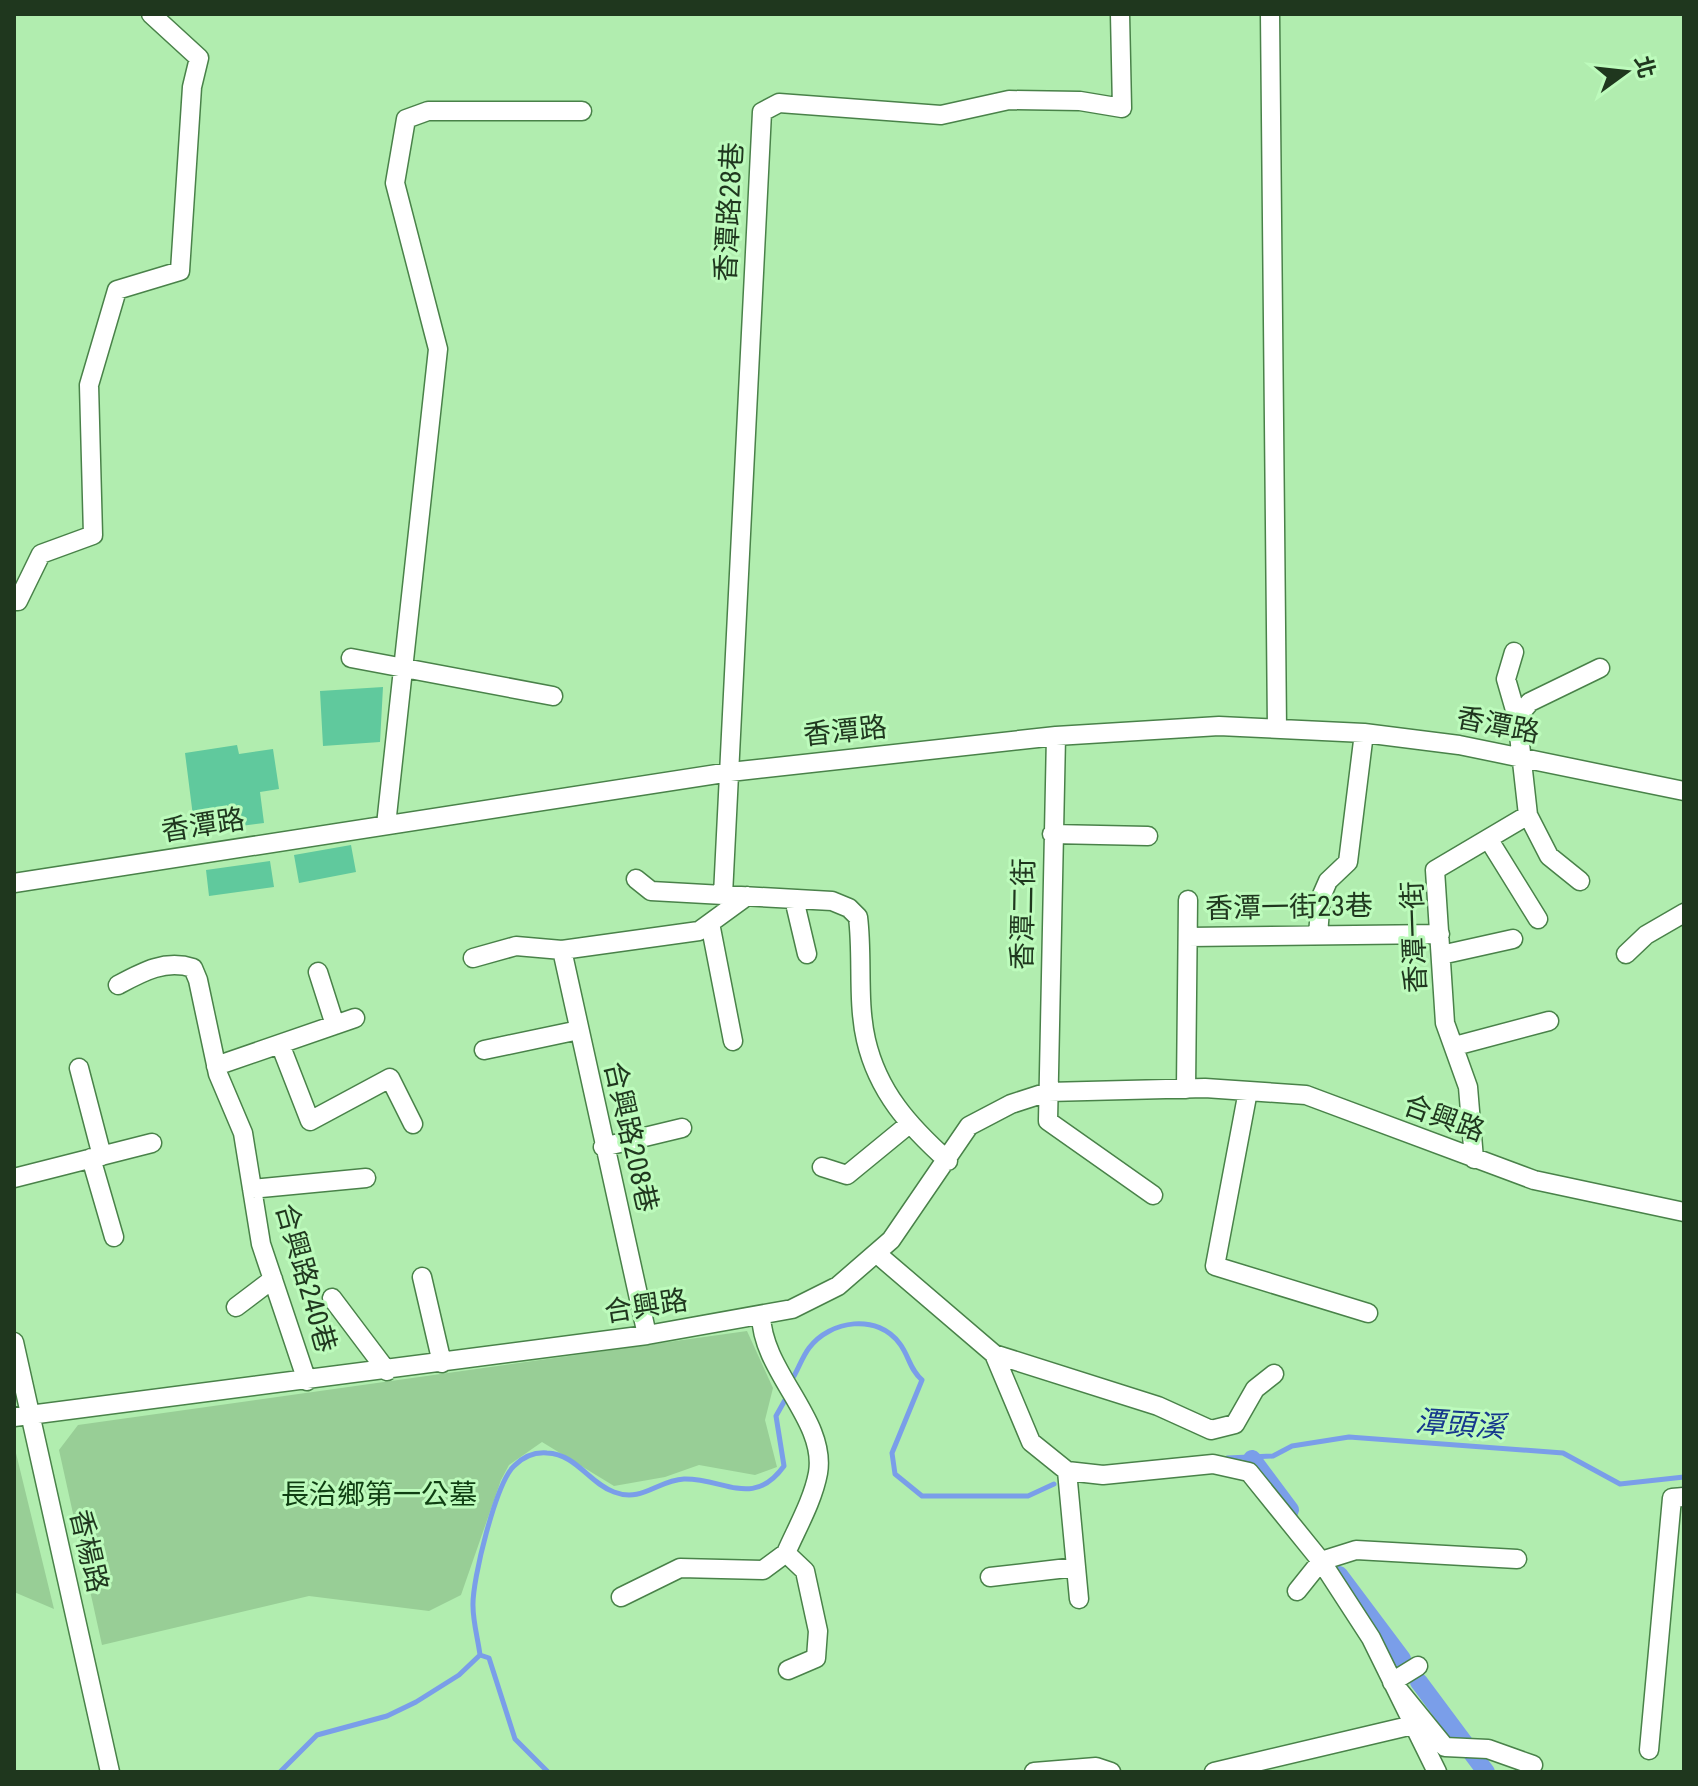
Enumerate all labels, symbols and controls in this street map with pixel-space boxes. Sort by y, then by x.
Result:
north arrow [1586,32,1666,112]
text: 北 [1630,53,1660,81]
street label: 香潭路28巷 [709,141,749,283]
street label: 香潭路 [1454,701,1542,749]
street label: 香潭路 [801,710,889,752]
street label: 香潭路 [159,802,247,848]
street label: 香潭二街 [1006,858,1040,970]
street label: 香潭一街 [1396,880,1432,994]
street label: 香潭一街23巷 [1205,889,1373,925]
street label: 合興路208巷 [598,1059,664,1215]
street label: 合興路 [1399,1088,1489,1148]
street label: 合興路240巷 [269,1200,343,1356]
street label: 合興路 [602,1283,690,1329]
water label: 潭頭溪 [1414,1403,1510,1445]
park label: 長治鄉第一公墓 [281,1478,477,1511]
street label: 香楊路 [63,1506,115,1596]

